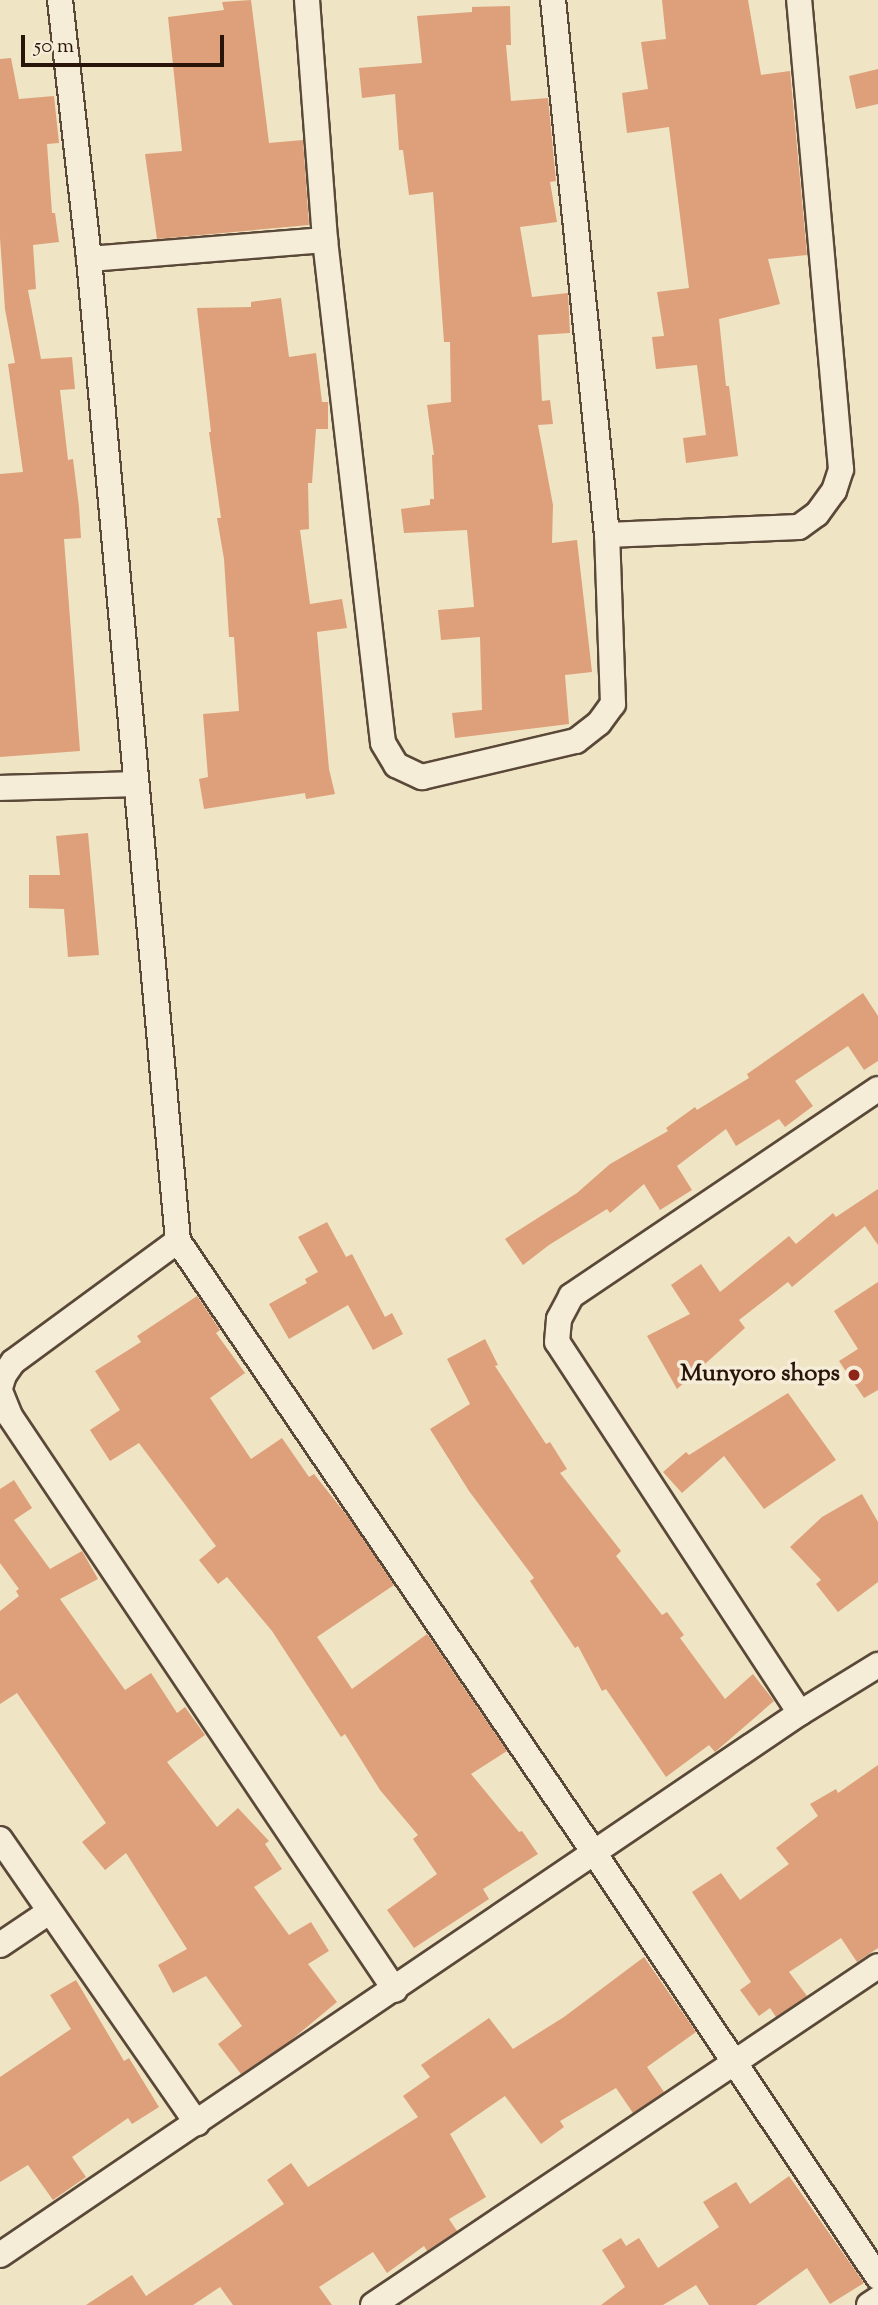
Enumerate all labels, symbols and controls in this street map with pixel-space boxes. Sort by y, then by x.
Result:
scale bar [24,21,228,65]
text: 50 m [34,32,74,62]
place label: Munyoro shops [680,1361,840,1389]
marker: Munyoro shops [846,1367,862,1383]

